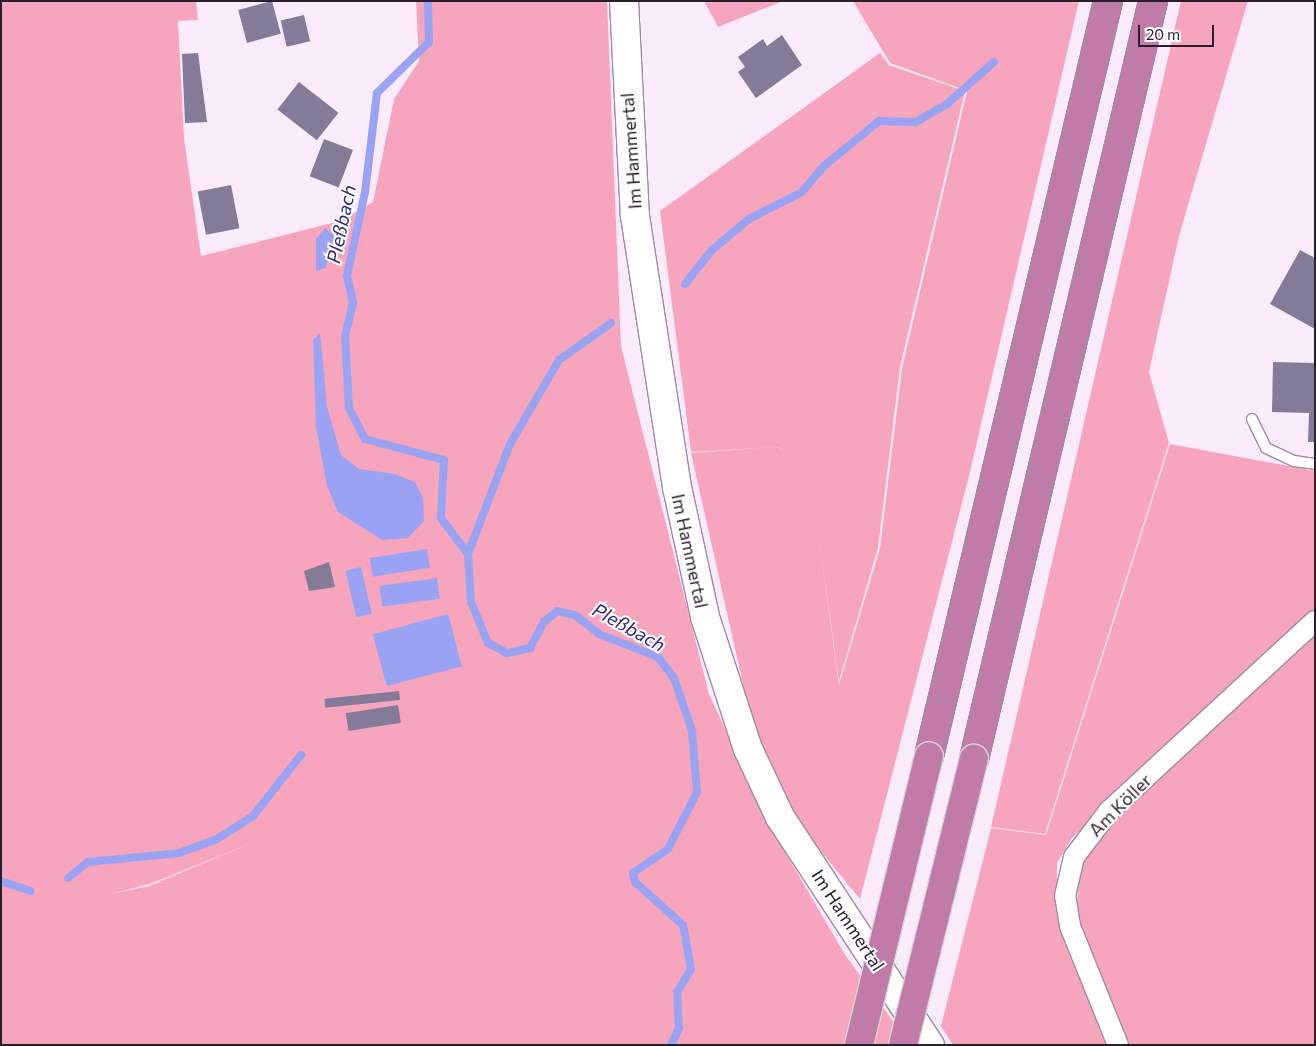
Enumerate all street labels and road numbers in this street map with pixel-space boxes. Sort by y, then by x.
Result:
street label: Im Hammertal [616,92,646,210]
street label: Im Hammertal [667,492,713,610]
street label: Am Köller [1084,769,1156,841]
street label: Im Hammertal [807,865,889,975]

